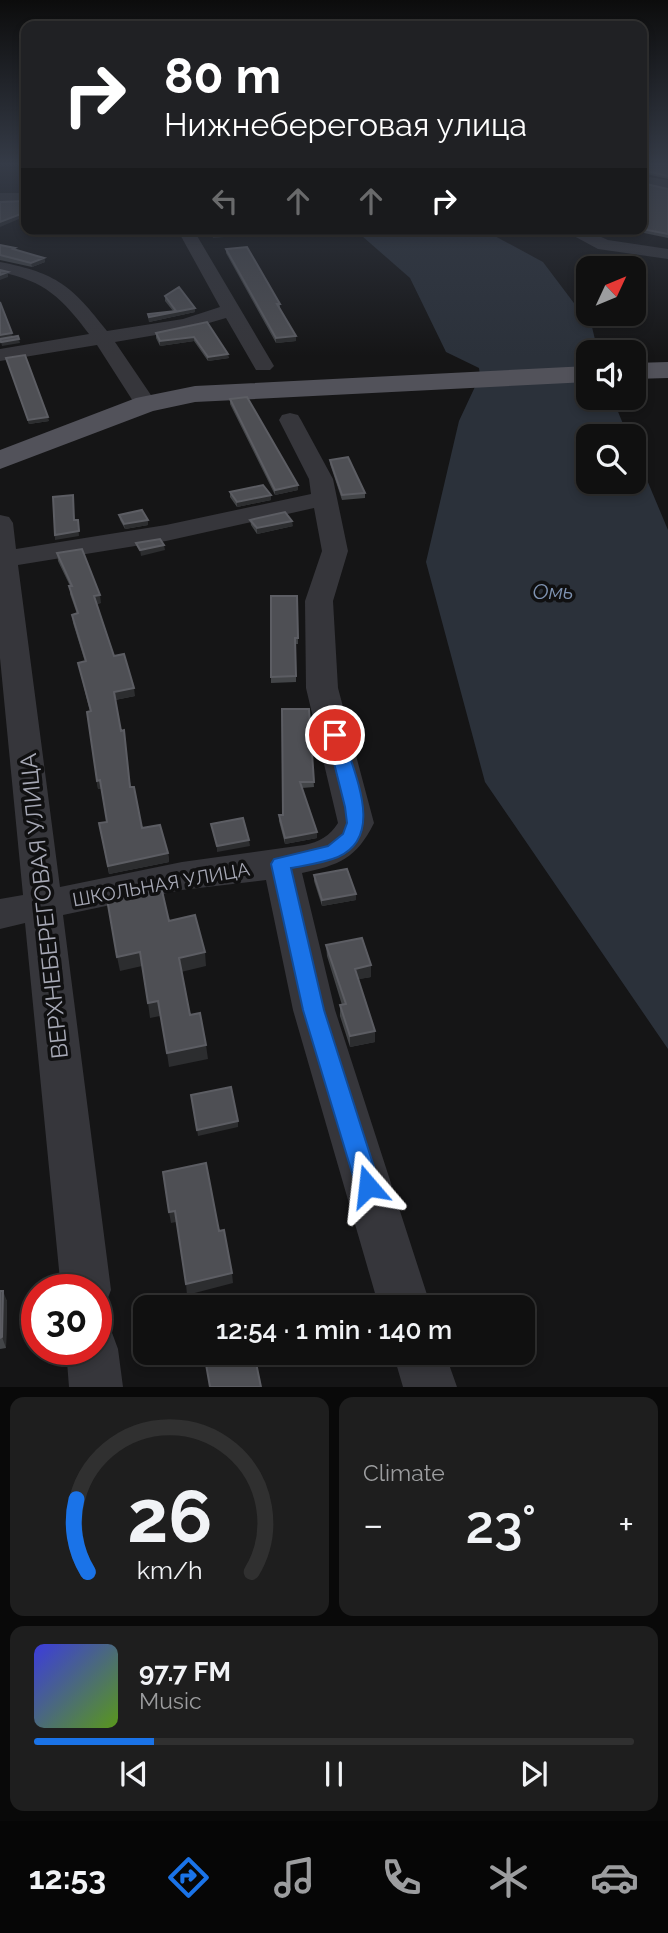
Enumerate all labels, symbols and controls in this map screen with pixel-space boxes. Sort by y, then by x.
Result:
text: 80 m [164,47,281,104]
icon: right [49,49,140,140]
text: Нижнебереговая улица [164,106,527,143]
icon: left [206,182,244,220]
icon: ahead [279,182,317,220]
icon: ahead [352,182,390,220]
icon: right [425,182,463,220]
north arrow [576,256,646,326]
map controls [576,256,646,494]
button: sound [576,340,646,410]
button: search [576,424,646,494]
water label: Омь [532,579,574,604]
pin [305,705,365,765]
icon: arrive [316,716,354,754]
street label: ВЕРХНЕБЕРЕГОВАЯ УЛИЦА [14,752,73,1060]
street label: ШКОЛЬНАЯ УЛИЦА [71,858,251,910]
position arrow [331,1149,405,1223]
speed limit sign: 30 [21,1274,112,1365]
text: 12:54 · 1 min · 140 m [216,1315,452,1345]
text: Climate [363,1459,445,1486]
text: 26 [127,1475,212,1560]
text: 23° [466,1494,536,1555]
text: − [363,1502,383,1547]
text: + [618,1502,634,1547]
text: km/h [137,1555,202,1585]
text: 97.7 FM [139,1657,231,1687]
text: Music [139,1687,202,1714]
icon: previous [115,1755,153,1793]
icon: pause [315,1755,353,1793]
icon: next [515,1755,553,1793]
icon: directions [164,1853,213,1902]
icon: music [270,1853,319,1902]
icon: phone [377,1853,426,1902]
icon: climate [484,1853,533,1902]
icon: car [590,1853,639,1902]
text: 12:53 [29,1859,106,1896]

